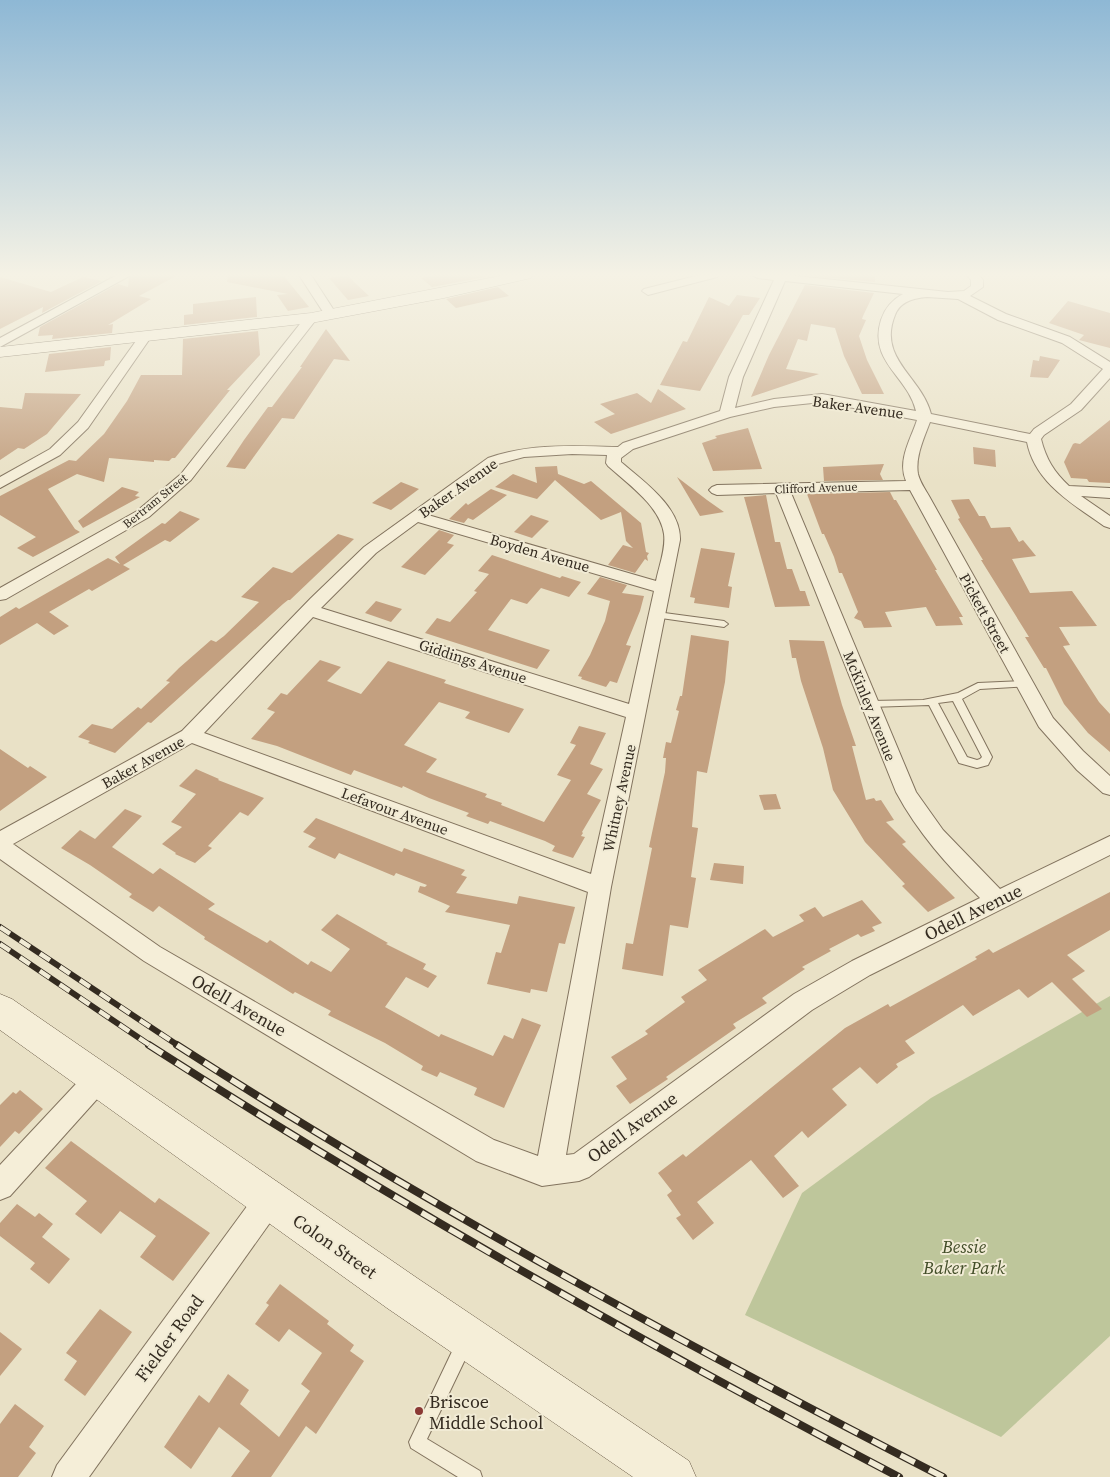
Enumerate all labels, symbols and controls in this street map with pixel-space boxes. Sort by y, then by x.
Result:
street label: Baker Avenue [811,390,905,424]
street label: Baker Avenue [414,453,502,523]
street label: Bertram Street [119,470,191,532]
street label: Clifford Avenue [774,479,858,497]
street label: Boyden Avenue [488,529,593,577]
street label: Pickett Street [954,569,1016,657]
street label: Giddings Avenue [416,634,530,688]
street label: McKinley Avenue [838,648,902,764]
street label: Baker Avenue [98,730,188,793]
street label: Whitney Avenue [597,742,641,854]
street label: Lefavour Avenue [339,782,452,840]
street label: Odell Avenue [920,878,1026,946]
street label: Odell Avenue [187,968,291,1042]
street label: Odell Avenue [582,1086,682,1168]
street label: Colon Street [288,1208,382,1284]
park label: Bessie Baker Park [922,1234,1006,1280]
street label: Fielder Road [129,1289,209,1387]
place label: Briscoe Middle School [429,1389,543,1435]
marker: Briscoe Middle School [413,1405,425,1417]

